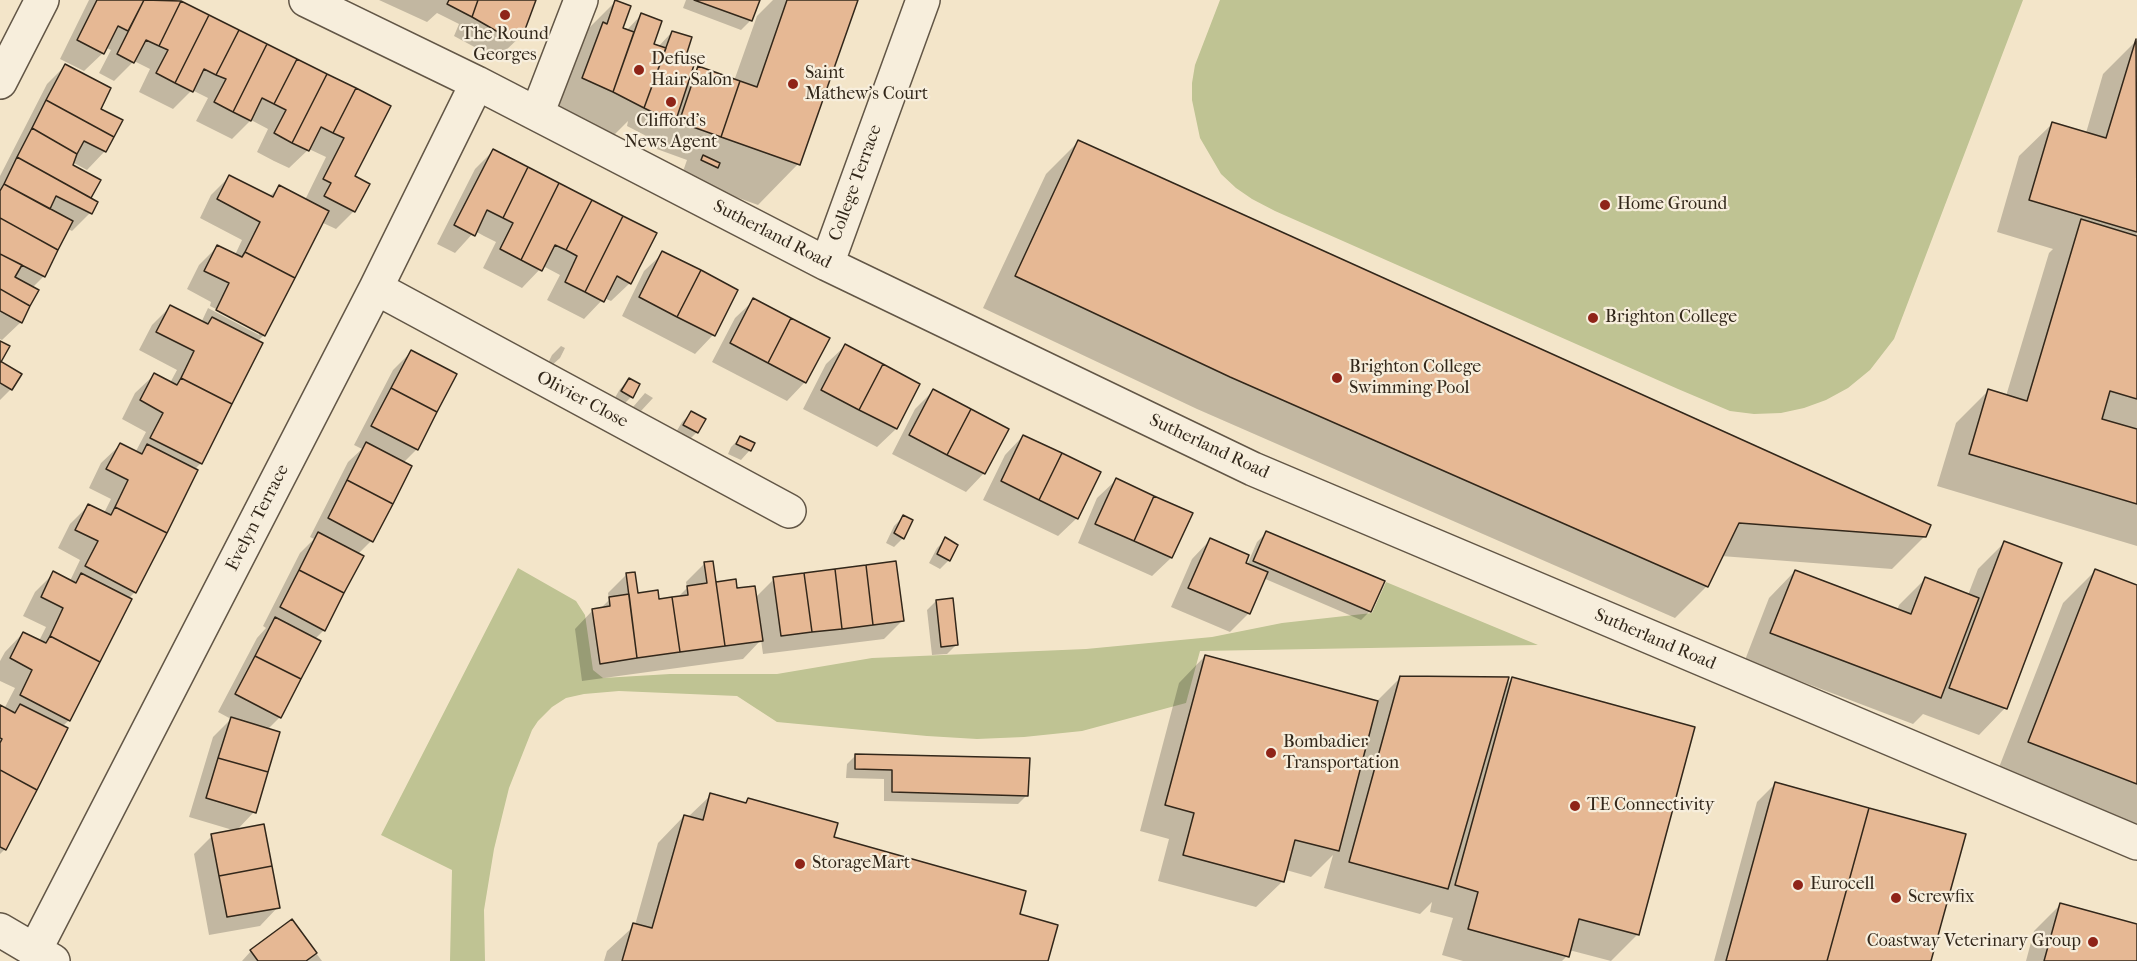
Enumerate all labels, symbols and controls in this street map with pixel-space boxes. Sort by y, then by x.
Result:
marker: The Round Georges [498,8,512,22]
place label: The Round Georges [461,24,549,66]
place label: Defuse Hair Salon [651,49,732,92]
marker: Defuse Hair Salon [632,63,646,77]
place label: Saint Mathew's Court [805,63,928,106]
marker: Saint Mathew's Court [786,77,800,91]
marker: Clifford's News Agent [664,95,678,109]
place label: Clifford's News Agent [625,111,717,154]
street label: College Terrace [825,122,887,244]
place label: Home Ground [1617,194,1727,216]
street label: Sutherland Road [709,196,835,274]
marker: Home Ground [1598,198,1612,212]
place label: Brighton College [1605,307,1737,329]
marker: Brighton College [1586,311,1600,325]
place label: Brighton College Swimming Pool [1349,357,1481,400]
street label: Olivier Close [533,367,631,433]
marker: Brighton College Swimming Pool [1330,371,1344,385]
street label: Sutherland Road [1146,410,1272,484]
street label: Evelyn Terrace [222,461,294,575]
street label: Sutherland Road [1591,605,1719,675]
place label: Bombadier Transportation [1283,732,1399,774]
marker: Bombadier Transportation [1264,746,1278,760]
place label: TE Connectivity [1587,795,1714,817]
marker: TE Connectivity [1568,799,1582,813]
place label: StorageMart [812,853,910,875]
marker: StorageMart [793,857,807,871]
place label: Eurocell [1810,874,1875,896]
marker: Eurocell [1791,878,1805,892]
place label: Screwfix [1908,887,1974,909]
marker: Screwfix [1889,891,1903,905]
place label: Coastway Veterinary Group [1867,931,2081,953]
marker: Coastway Veterinary Group [2086,935,2100,949]

